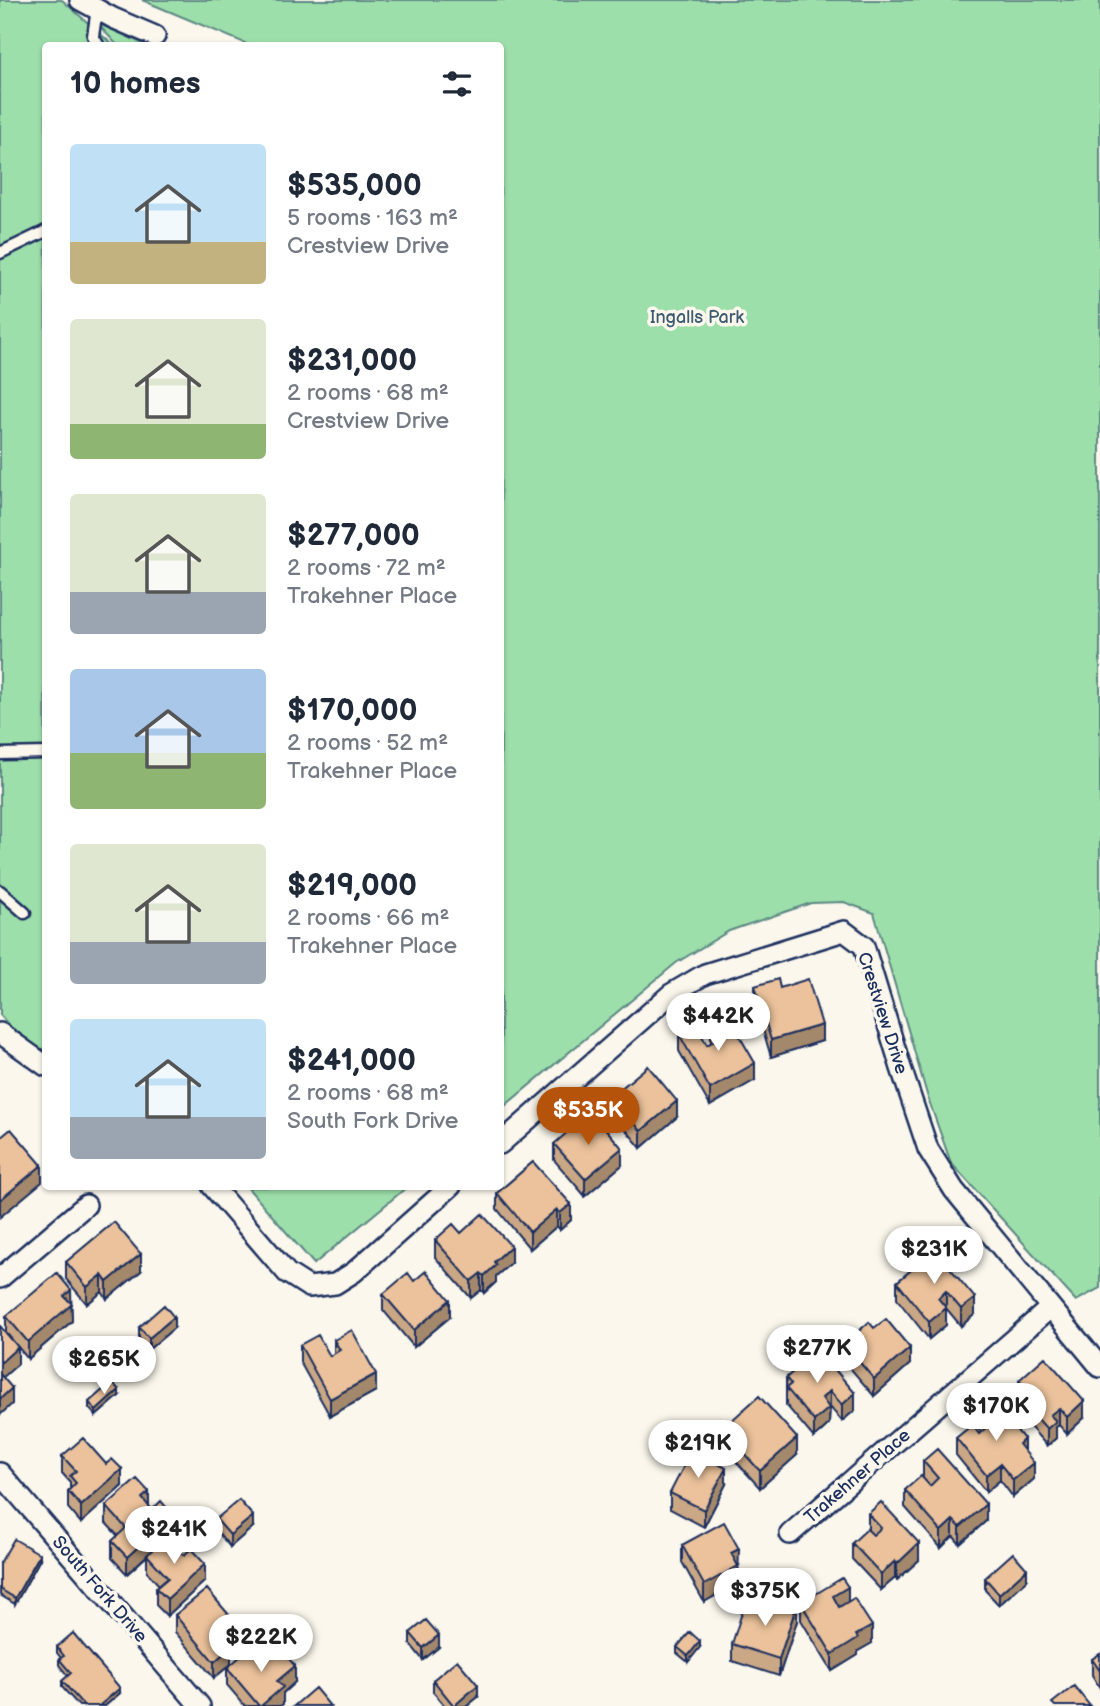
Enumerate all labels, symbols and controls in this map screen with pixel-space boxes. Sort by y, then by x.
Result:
icon: filters [438,65,476,103]
text: 10 homes [70,66,201,102]
text: $535,000 [287,168,422,204]
icon: home [126,172,210,256]
text: 5 rooms · 163 m² [287,204,458,232]
text: Crestview Drive [287,232,449,260]
park label: Ingalls Park [650,307,744,328]
text: $231,000 [287,343,417,379]
icon: home [126,347,210,431]
text: 2 rooms · 68 m² [287,379,449,407]
text: Crestview Drive [287,407,449,435]
text: $277,000 [287,518,420,554]
icon: home [126,522,210,606]
text: 2 rooms · 72 m² [287,554,446,582]
text: Trakehner Place [287,582,457,610]
text: $170,000 [287,693,417,729]
icon: home [126,697,210,781]
text: 2 rooms · 52 m² [287,729,448,757]
text: Trakehner Place [287,757,457,785]
text: $219,000 [287,868,417,904]
icon: home [126,872,210,956]
text: 2 rooms · 66 m² [287,904,449,932]
text: Trakehner Place [287,932,457,960]
street label: Crestview Drive [853,950,912,1077]
pin: $442K [669,993,767,1053]
text: $442K [682,1002,754,1030]
text: $241,000 [287,1043,416,1079]
icon: home [126,1047,210,1131]
text: 2 rooms · 68 m² [287,1079,449,1107]
pin: $535K [539,1088,637,1147]
text: $535K [553,1096,623,1124]
text: South Fork Drive [287,1107,459,1135]
pin: $231K [885,1226,983,1286]
text: $231K [900,1235,968,1263]
pin: $277K [768,1326,866,1385]
text: $277K [782,1334,852,1362]
pin: $265K [55,1336,153,1396]
text: $265K [68,1345,140,1373]
pin: $170K [947,1384,1045,1443]
text: $170K [962,1392,1030,1420]
pin: $219K [649,1420,747,1480]
street label: Trakehner Place [800,1425,915,1528]
text: $219K [664,1429,732,1457]
pin: $241K [125,1506,223,1566]
text: $241K [141,1515,207,1543]
street label: South Fork Drive [48,1532,152,1647]
pin: $375K [716,1568,814,1628]
text: $375K [730,1577,800,1605]
pin: $222K [212,1614,310,1674]
text: $222K [225,1623,297,1651]

